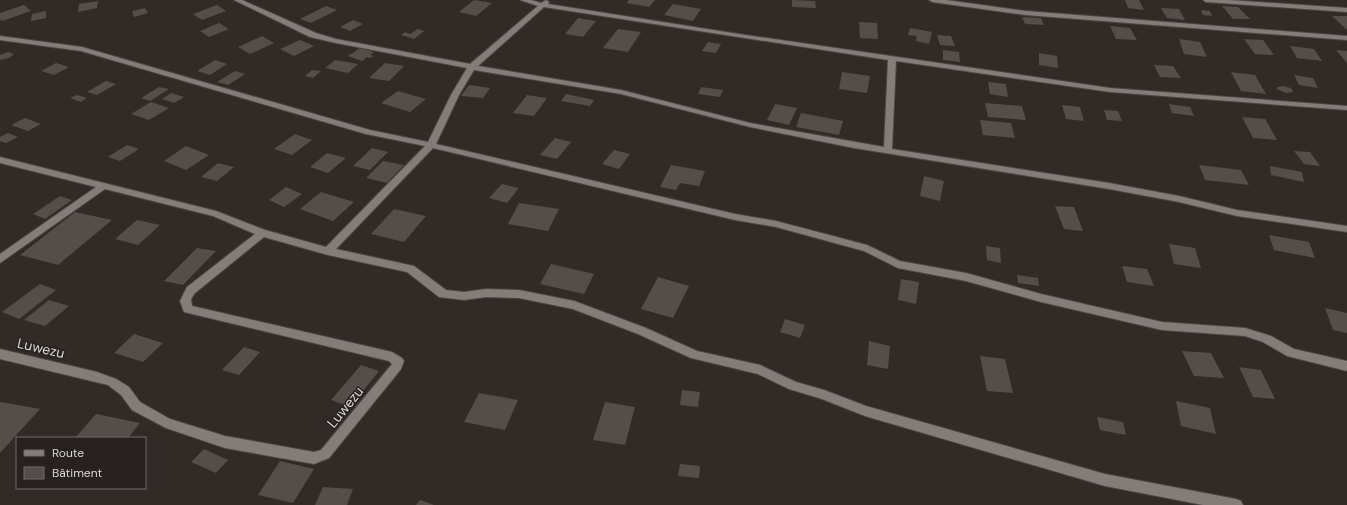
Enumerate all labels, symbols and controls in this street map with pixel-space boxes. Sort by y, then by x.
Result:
street label: Luwezu [15,334,67,362]
street label: Luwezu [323,383,367,431]
legend [16,437,146,489]
text: Route [52,445,84,461]
text: Bâtiment [52,465,103,481]

